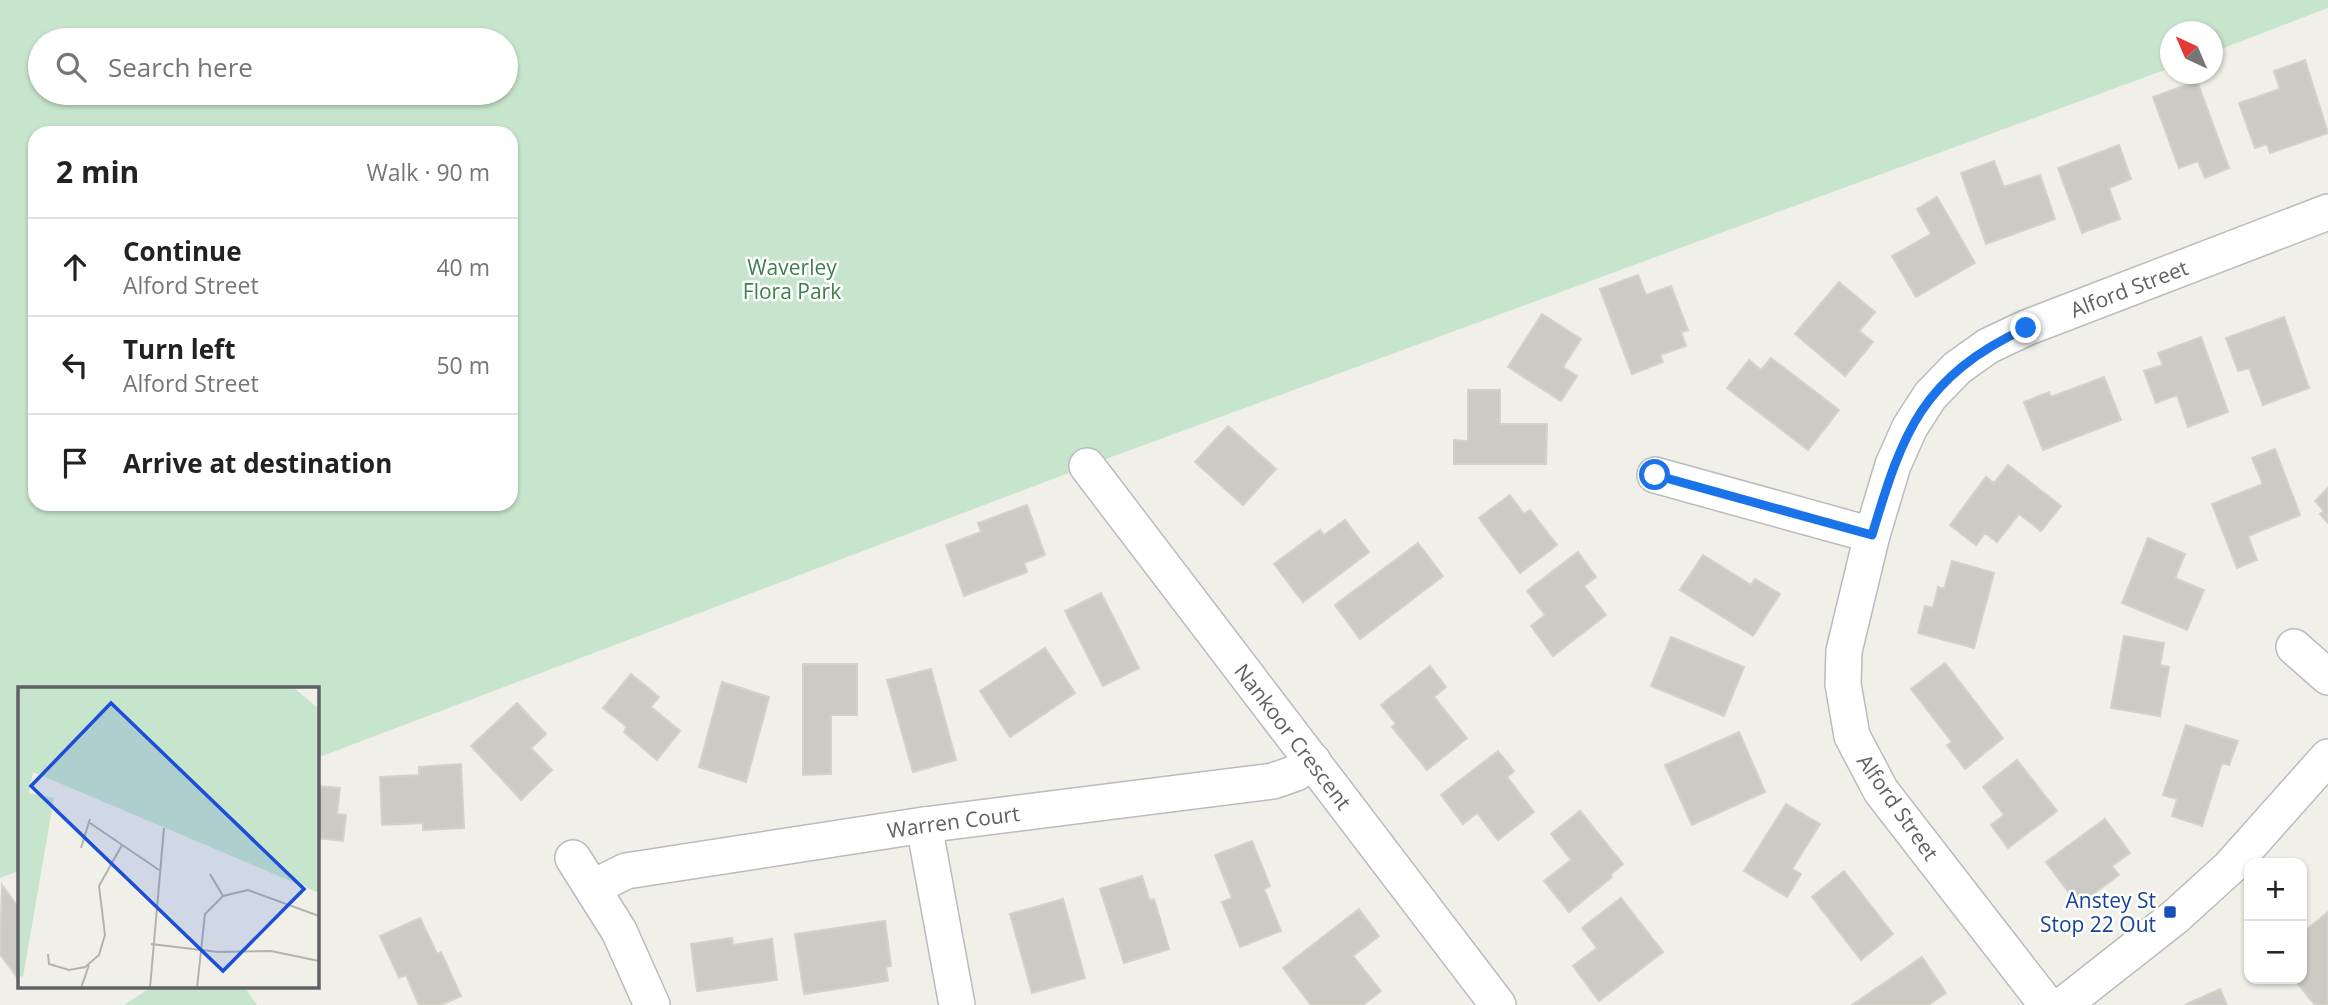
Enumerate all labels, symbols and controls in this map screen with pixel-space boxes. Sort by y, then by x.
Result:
north arrow [2160,21,2223,84]
search box [28,28,518,105]
icon: search [52,48,90,86]
text: Search here [108,49,253,85]
text: 2 min [56,151,139,192]
text: Walk · 90 m [367,156,490,188]
text: Continue [123,233,242,269]
icon: ahead [56,248,94,286]
text: 40 m [436,251,490,283]
park label: Waverley Flora Park [743,253,841,305]
street label: Alford Street [2066,253,2192,324]
text: Alford Street [123,269,259,301]
route end [2010,312,2041,343]
text: Turn left [123,331,235,367]
icon: left [56,346,94,384]
text: 50 m [436,349,490,381]
text: Alford Street [123,367,259,399]
icon: arrive [56,444,94,482]
text: Arrive at destination [123,445,392,481]
route start [1639,459,1670,490]
street label: Nankoor Crescent [1228,658,1358,815]
inset map [18,687,318,988]
street label: Alford Street [1851,748,1945,866]
street label: Warren Court [885,799,1021,845]
map controls [2244,858,2307,984]
button: + [2244,858,2307,921]
place label: Anstey St Stop 22 Out [2040,886,2156,938]
marker: Anstey St Stop 22 Out [2162,904,2178,920]
button: − [2244,921,2307,984]

